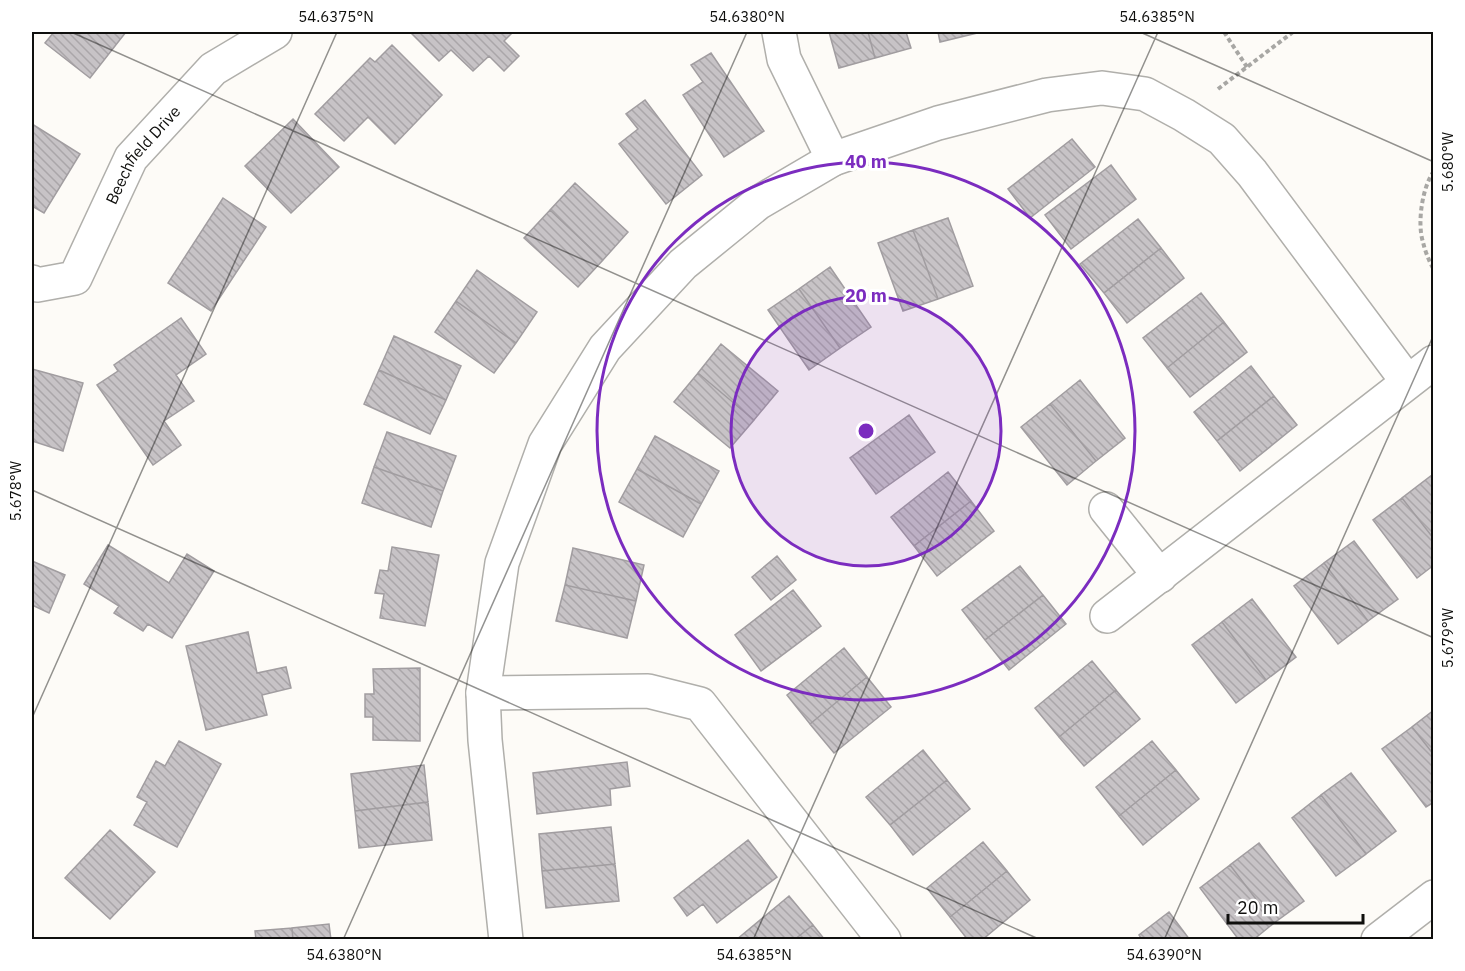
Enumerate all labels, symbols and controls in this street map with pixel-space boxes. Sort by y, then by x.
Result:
text: 54.6375°N [298,7,374,26]
text: 54.6380°N [709,7,785,26]
text: 54.6385°N [1119,7,1195,26]
street label: Beechfield Drive [101,101,185,207]
text: 5.680°W [1438,131,1457,192]
text: 40 m [845,150,887,173]
text: 20 m [845,284,887,307]
centre of rings [856,421,876,441]
text: 5.678°W [6,460,25,521]
text: 5.679°W [1438,607,1457,668]
scale bar [1228,887,1363,925]
text: 20 m [1237,896,1279,919]
text: 54.6380°N [306,945,382,964]
text: 54.6385°N [716,945,792,964]
text: 54.6390°N [1126,945,1202,964]

